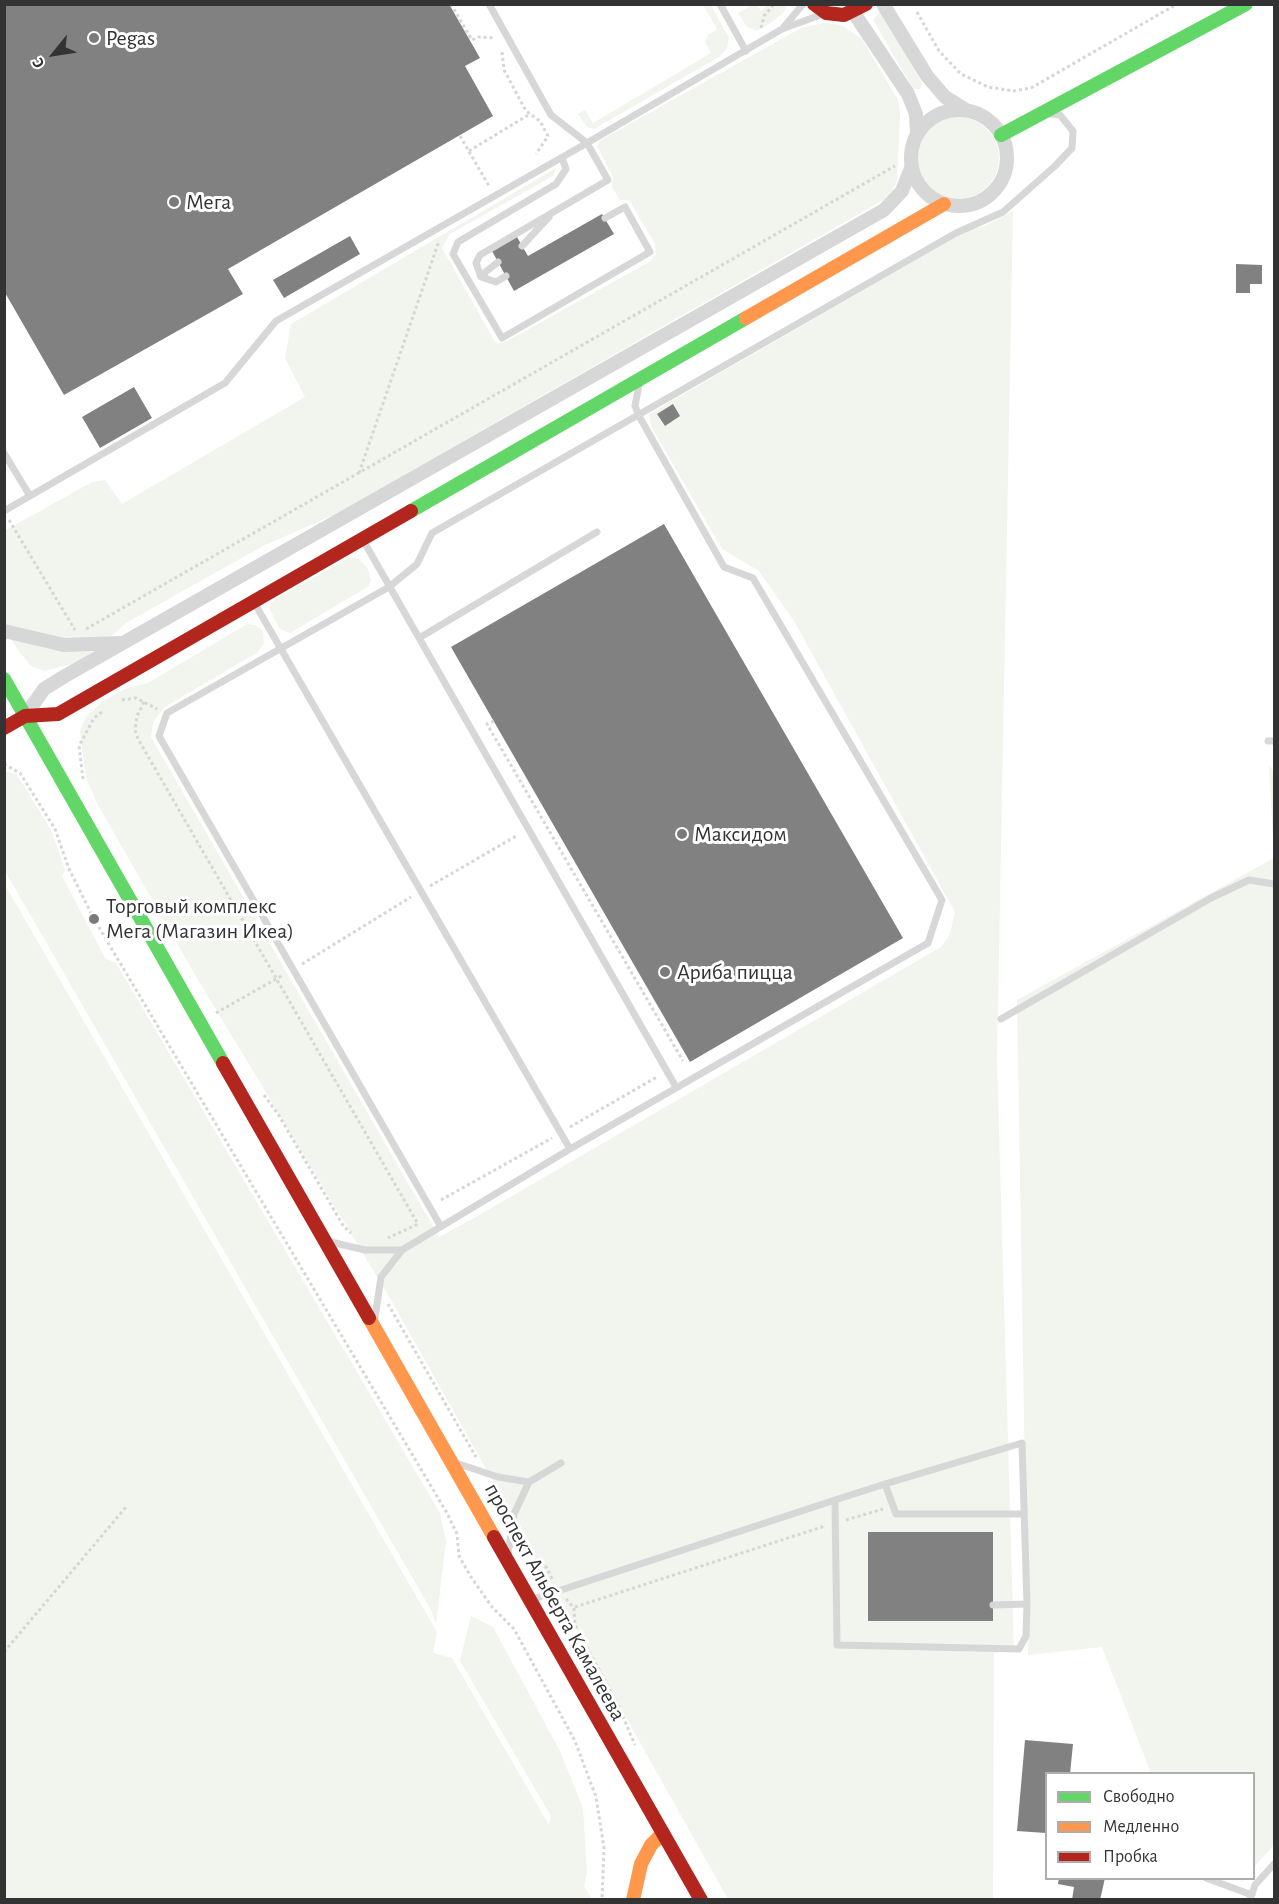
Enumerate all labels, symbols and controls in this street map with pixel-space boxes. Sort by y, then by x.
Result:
north arrow [24,24,84,84]
place label: Pegas [106,25,155,51]
marker: Pegas [87,31,101,45]
text: С [29,55,48,71]
place label: Мега [186,189,231,215]
marker: Мега [167,195,181,209]
place label: Максидом [694,821,787,847]
marker: Максидом [675,827,689,841]
place label: Торговый комплекс Мега (Магазин Икеа) [106,893,294,944]
marker: Торговый комплекс Мега (Магазин Икеа) [87,912,101,926]
place label: Ариба пицца [677,959,793,985]
marker: Ариба пицца [658,965,672,979]
street label: проспект Альберта Камалеева [478,1478,632,1726]
legend [1045,1772,1255,1880]
text: Свободно [1103,1788,1175,1806]
text: Медленно [1103,1818,1179,1836]
text: Пробка [1103,1848,1158,1866]

